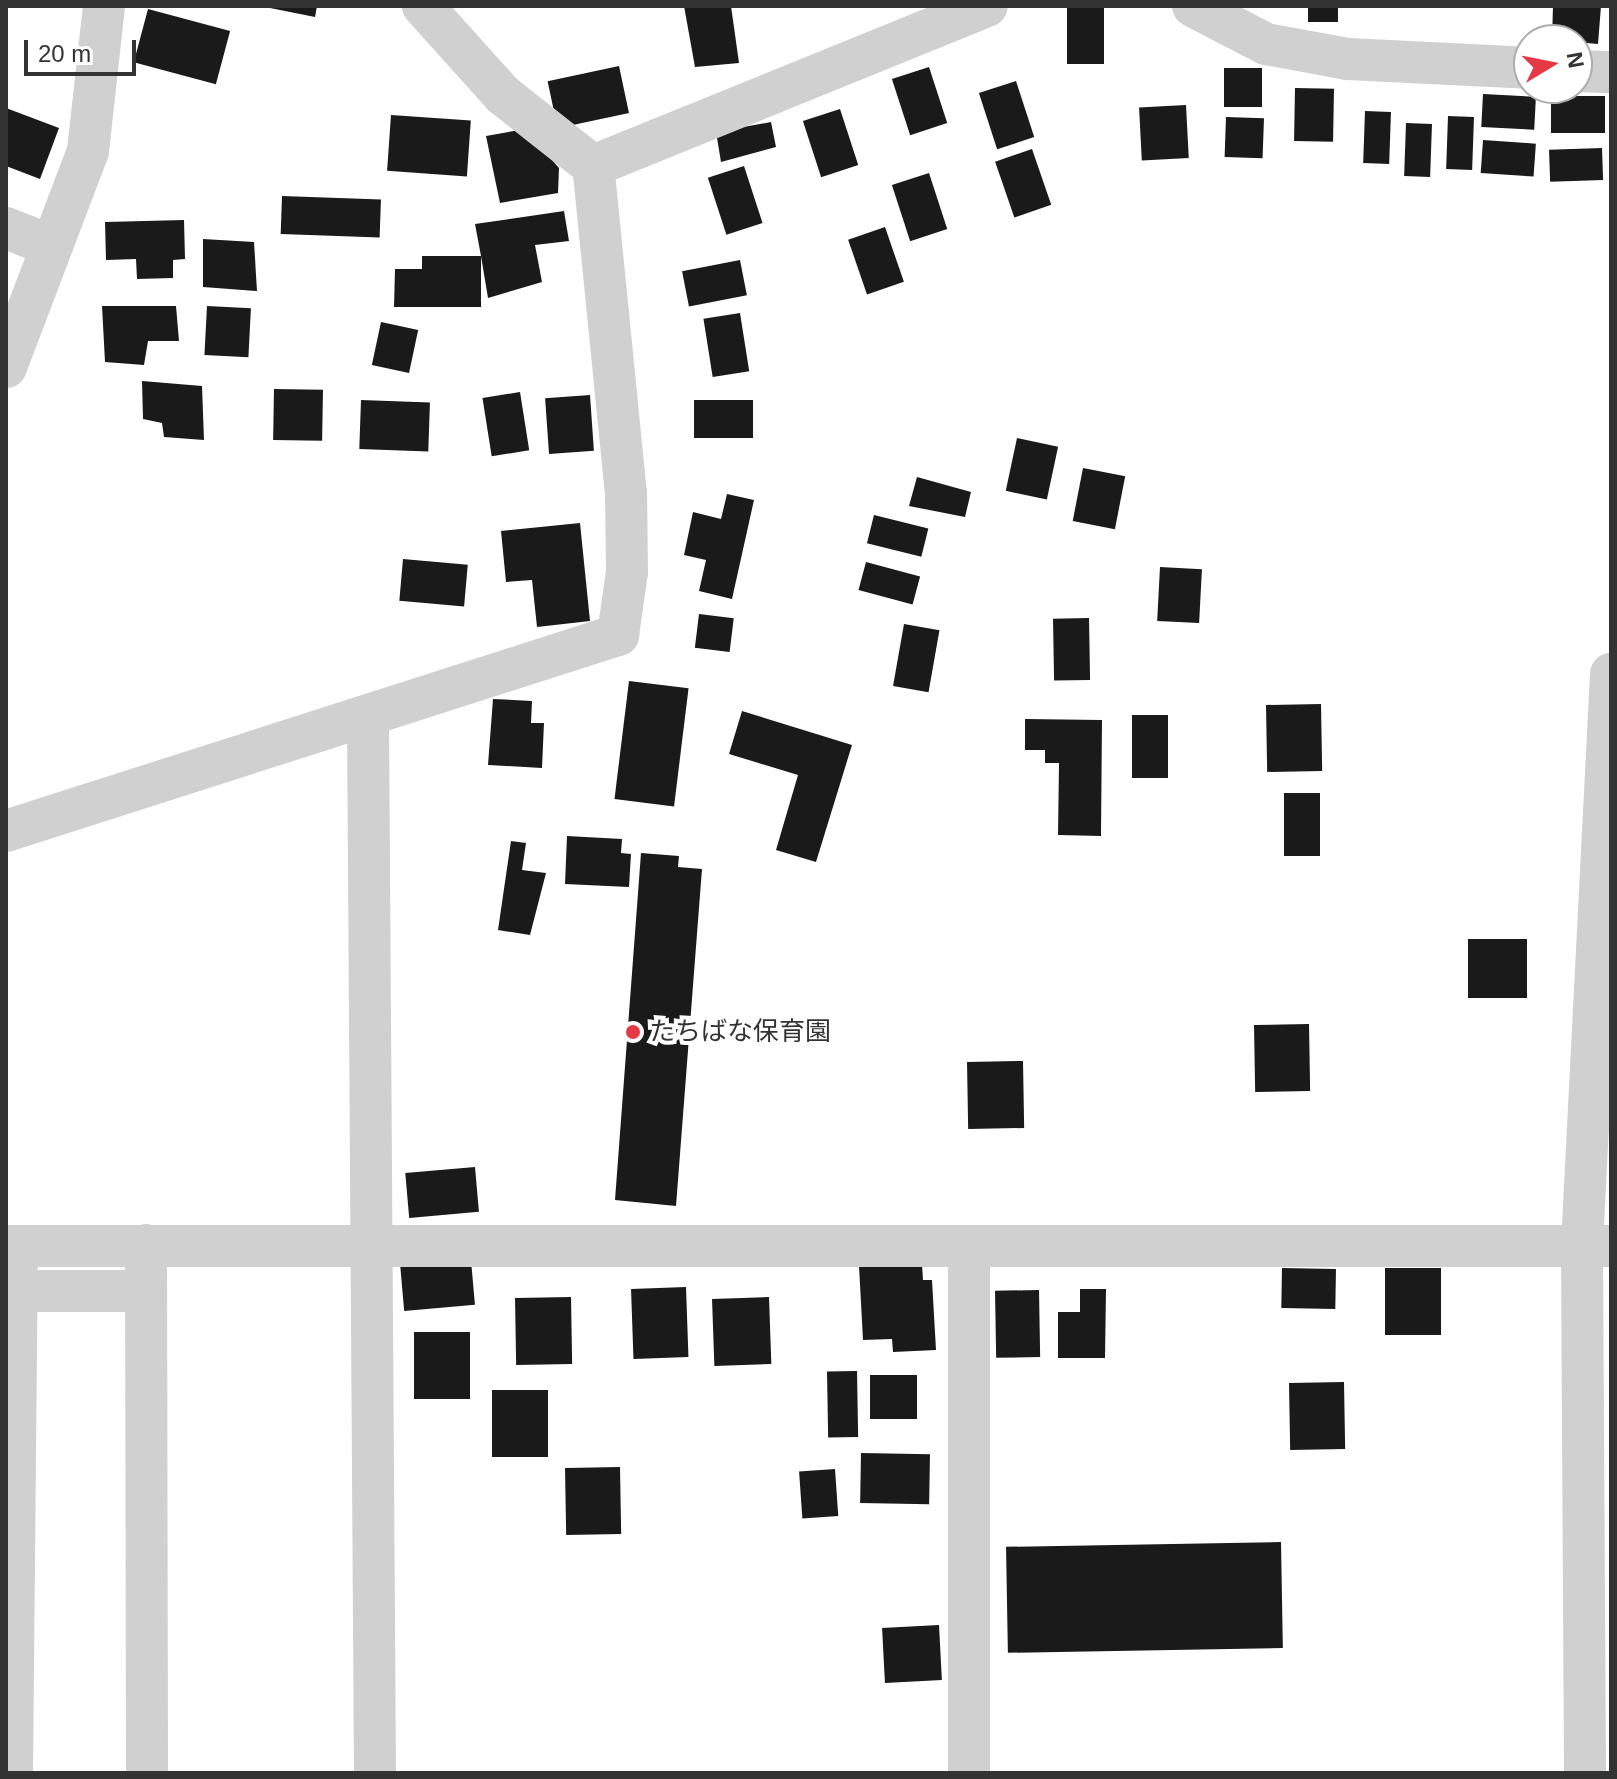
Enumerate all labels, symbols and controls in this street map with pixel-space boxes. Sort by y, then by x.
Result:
scale bar [28,24,140,74]
north arrow [1513,24,1593,104]
text: 20 m [38,40,91,67]
text: N [1561,50,1589,70]
place label: たちばな保育園 [649,1016,831,1048]
marker: たちばな保育園 [624,1023,642,1041]

